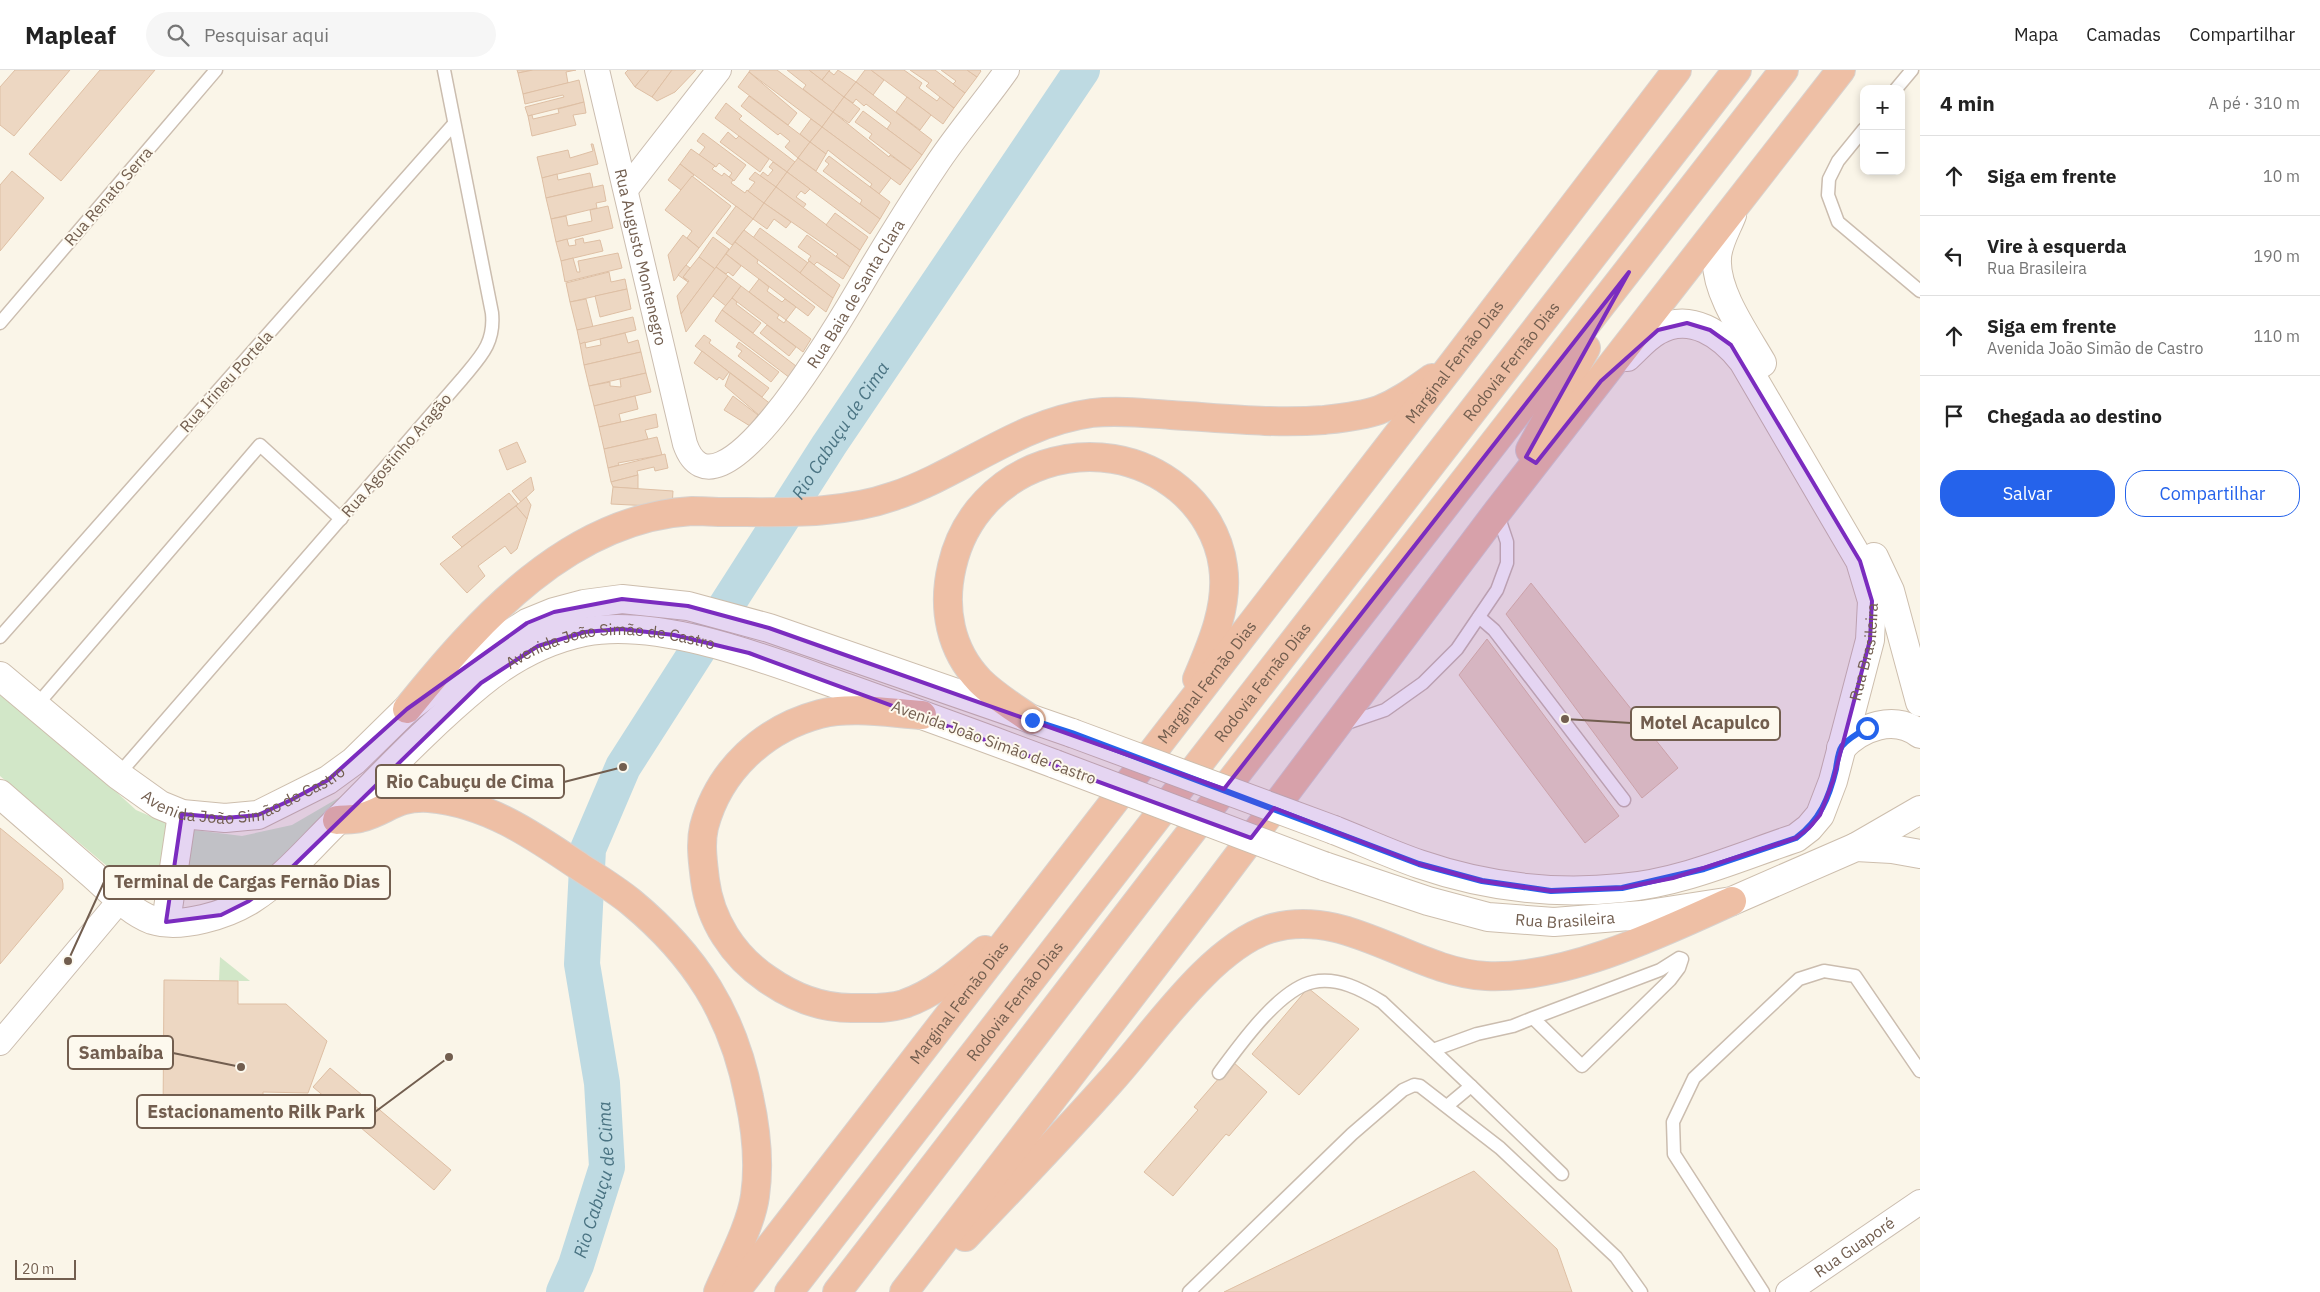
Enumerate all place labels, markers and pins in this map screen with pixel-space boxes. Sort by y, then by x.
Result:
callout: Motel Acapulco [1631,707,1780,740]
callout: Rio Cabuçu de Cima [376,765,564,798]
callout: Terminal de Cargas Fernão Dias [104,866,390,899]
callout: Sambaíba [68,1036,173,1069]
callout: Estacionamento Rilk Park [137,1095,375,1128]

